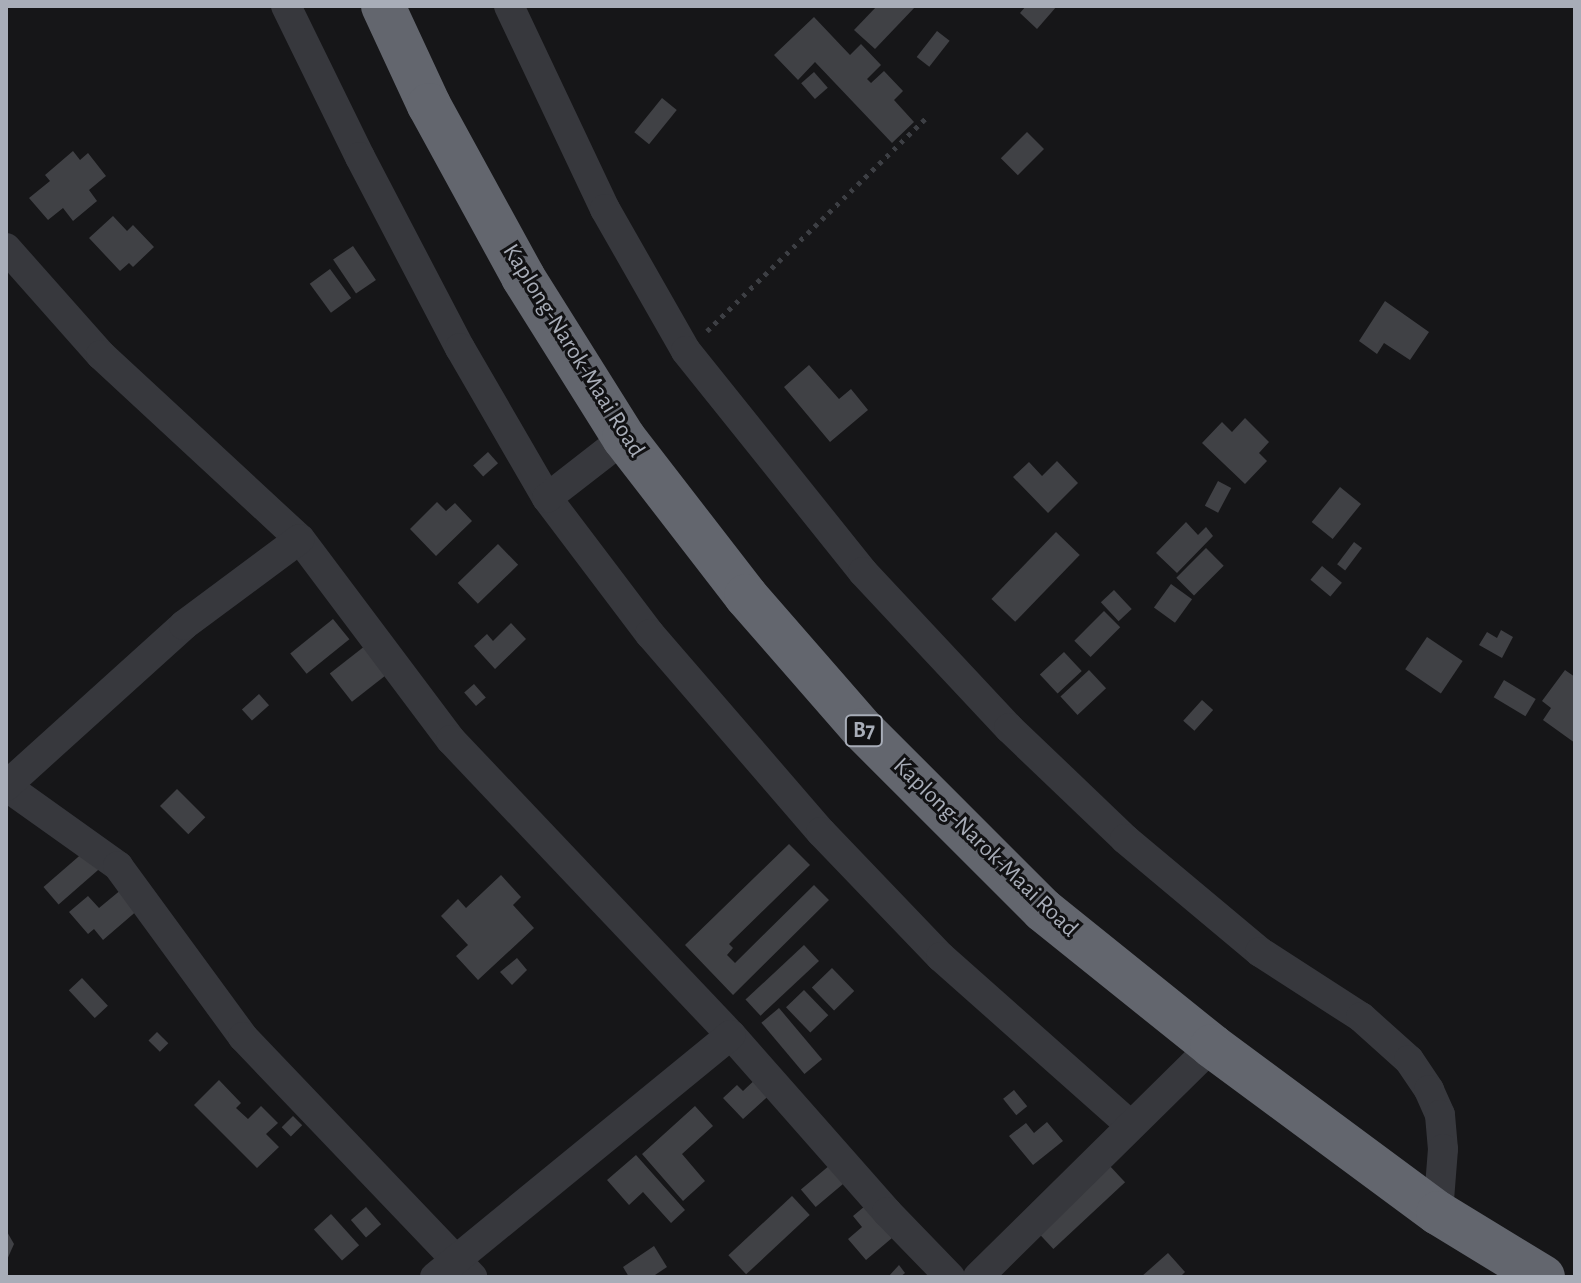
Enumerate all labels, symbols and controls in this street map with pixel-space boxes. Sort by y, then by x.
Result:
street label: Kaplong-Narok-Maai Road [496,239,650,463]
road number: B7 [844,713,884,749]
street label: Kaplong-Narok-Maai Road [887,752,1083,944]

